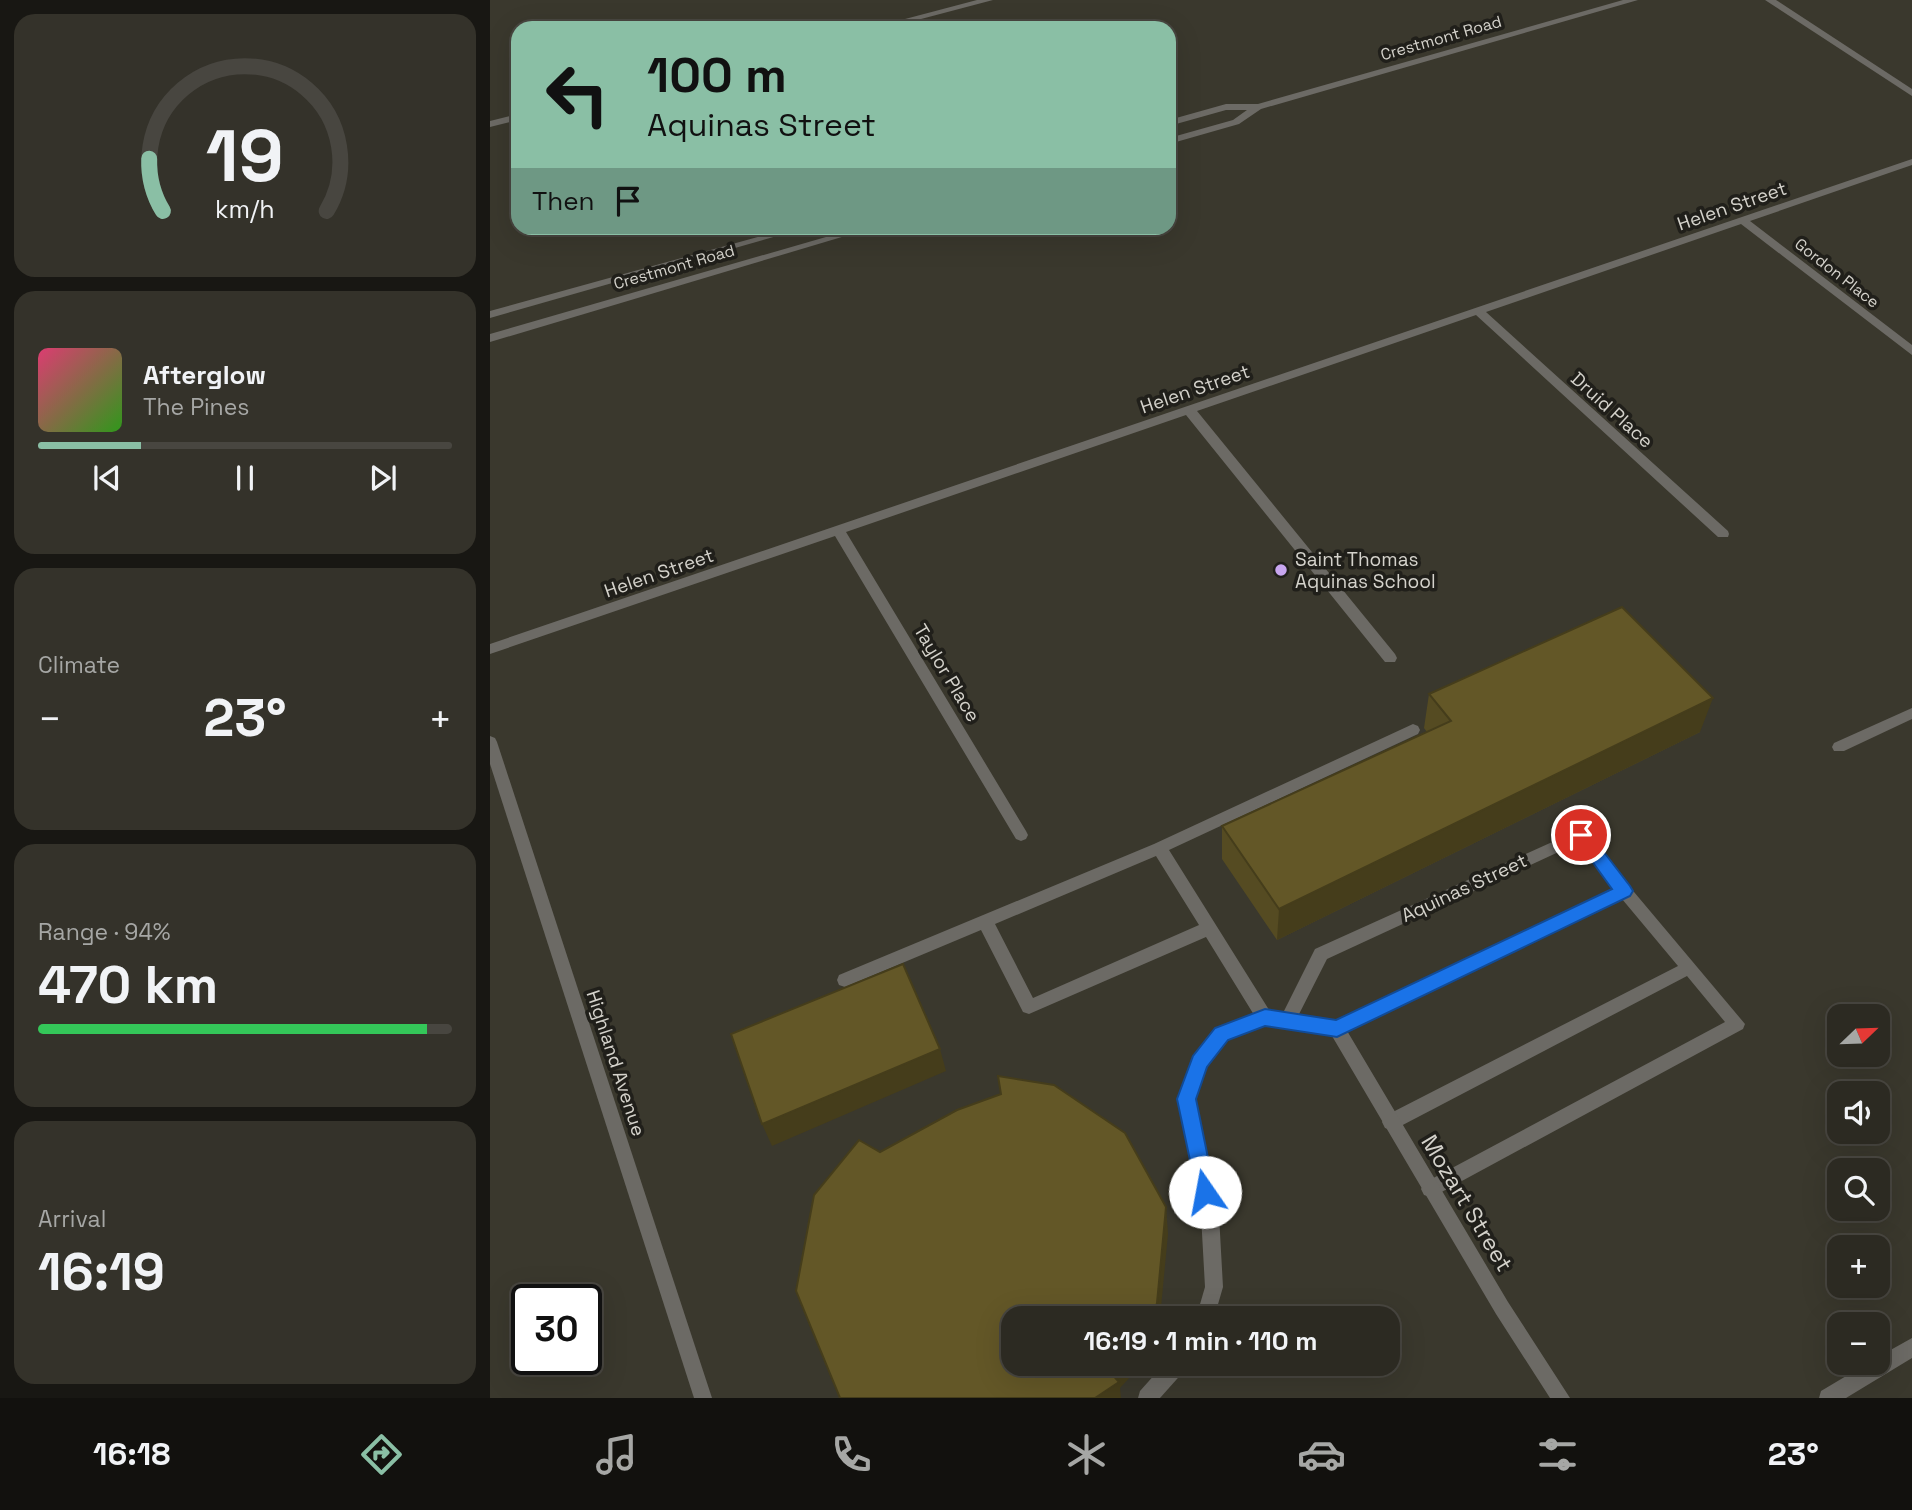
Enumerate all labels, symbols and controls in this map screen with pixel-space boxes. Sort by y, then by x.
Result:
street label: Crestmont Road [1378,11,1504,65]
text: 100 m [647,44,787,106]
icon: left [532,49,623,140]
text: Aquinas Street [647,105,876,145]
text: 19 [206,110,284,203]
street label: Helen Street [1674,176,1790,236]
icon: arrive [609,182,647,220]
text: Then [532,184,595,218]
text: km/h [215,193,275,225]
street label: Gordon Place [1790,233,1884,313]
street label: Crestmont Road [611,240,737,294]
text: Afterglow [143,358,266,392]
street label: Helen Street [1137,359,1253,419]
street label: Druid Place [1566,366,1658,454]
text: The Pines [143,392,249,422]
icon: previous [88,459,126,497]
icon: pause [226,459,264,497]
icon: next [364,459,402,497]
street label: Helen Street [601,543,717,603]
place label: Saint Thomas Aquinas School [1295,547,1436,594]
marker: Saint Thomas Aquinas School [1273,562,1289,578]
street label: Taylor Place [908,620,986,726]
text: Climate [38,650,120,680]
text: 23° [204,685,287,751]
text: − [38,695,62,743]
text: + [428,695,452,743]
pin [1551,805,1611,865]
icon: arrive [1562,816,1600,854]
street label: Aquinas Street [1397,848,1531,928]
text: Range · 94% [38,917,171,947]
text: 470 km [38,952,218,1018]
street label: Highland Avenue [581,987,651,1139]
north arrow [1827,1004,1890,1068]
map controls [1827,1004,1890,1375]
button: sound [1827,1081,1890,1144]
street label: Mozart Street [1414,1129,1520,1277]
position arrow [1168,1155,1242,1229]
button: search [1827,1158,1890,1221]
text: Arrival [38,1204,106,1234]
button: + [1827,1235,1890,1298]
text: 16:19 [38,1239,165,1305]
speed limit sign: 30 [511,1284,602,1375]
button: − [1827,1312,1890,1375]
text: 16:19 · 1 min · 110 m [1084,1324,1317,1358]
icon: directions [357,1430,406,1479]
icon: music [592,1430,641,1479]
icon: phone [827,1430,876,1479]
icon: climate [1062,1430,1111,1479]
icon: car [1297,1430,1346,1479]
icon: filters [1533,1430,1582,1479]
text: 16:18 [93,1434,171,1474]
text: 23° [1768,1434,1819,1474]

